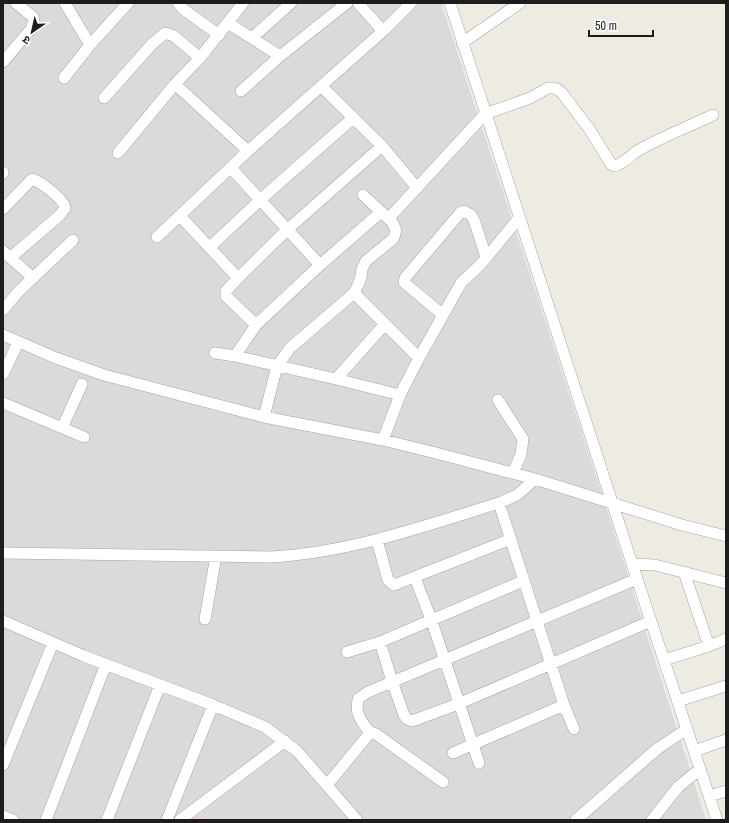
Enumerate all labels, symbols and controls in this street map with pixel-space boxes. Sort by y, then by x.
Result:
north arrow [12,12,52,52]
scale bar [589,12,653,38]
text: 50 m [595,18,617,34]
text: उ [19,32,33,48]

